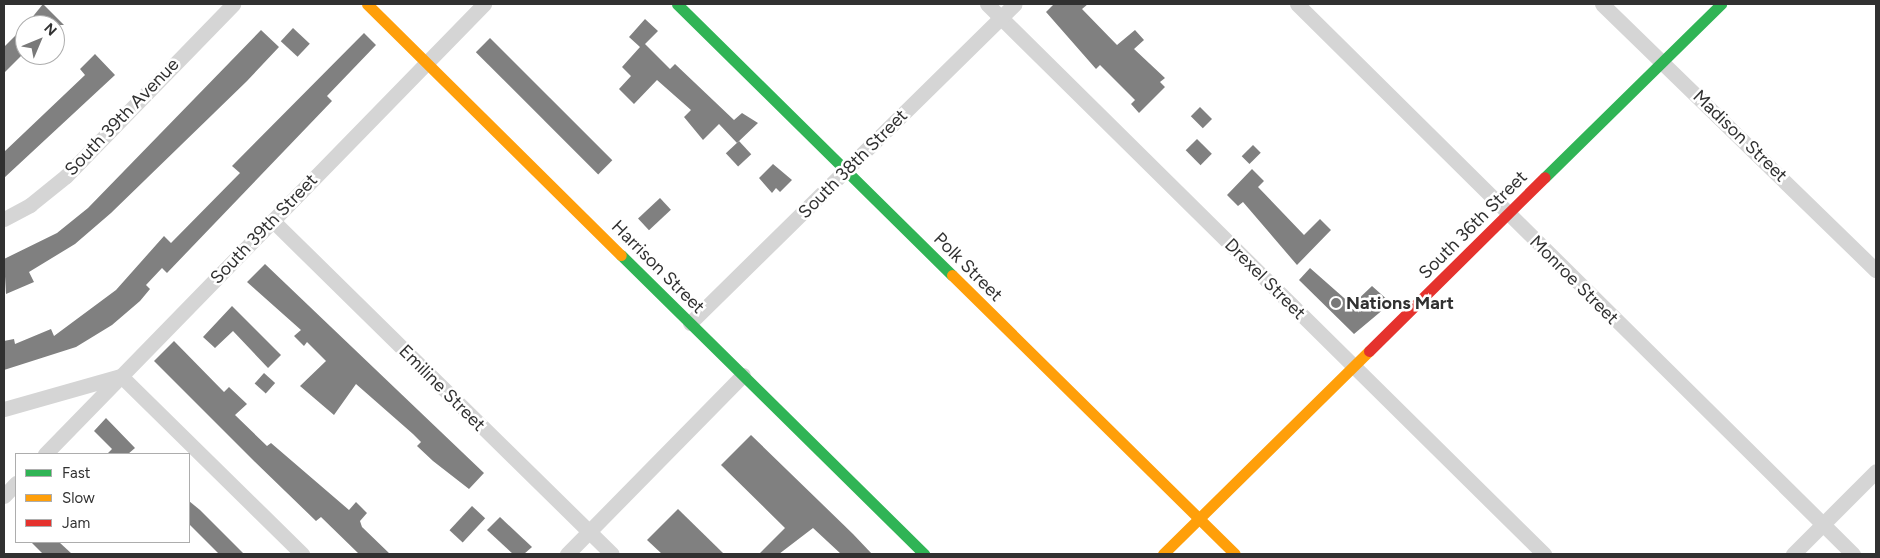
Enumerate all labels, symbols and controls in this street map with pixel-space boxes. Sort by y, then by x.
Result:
north arrow [15,15,65,65]
text: N [40,20,60,40]
street label: South 39th Avenue [60,54,184,180]
street label: Madison Street [1688,86,1792,186]
street label: South 38th Street [794,105,912,223]
street label: South 36th Street [1414,166,1532,284]
street label: South 39th Street [206,170,322,288]
street label: Harrison Street [607,216,709,318]
street label: Polk Street [929,228,1007,306]
street label: Monroe Street [1525,231,1623,329]
street label: Drexel Street [1220,234,1310,324]
place label: Nations Mart [1346,292,1454,314]
marker: Nations Mart [1330,297,1342,309]
street label: Emiline Street [394,340,490,436]
legend [15,453,190,543]
text: Fast [62,464,90,482]
text: Slow [62,489,95,507]
text: Jam [62,514,90,532]

